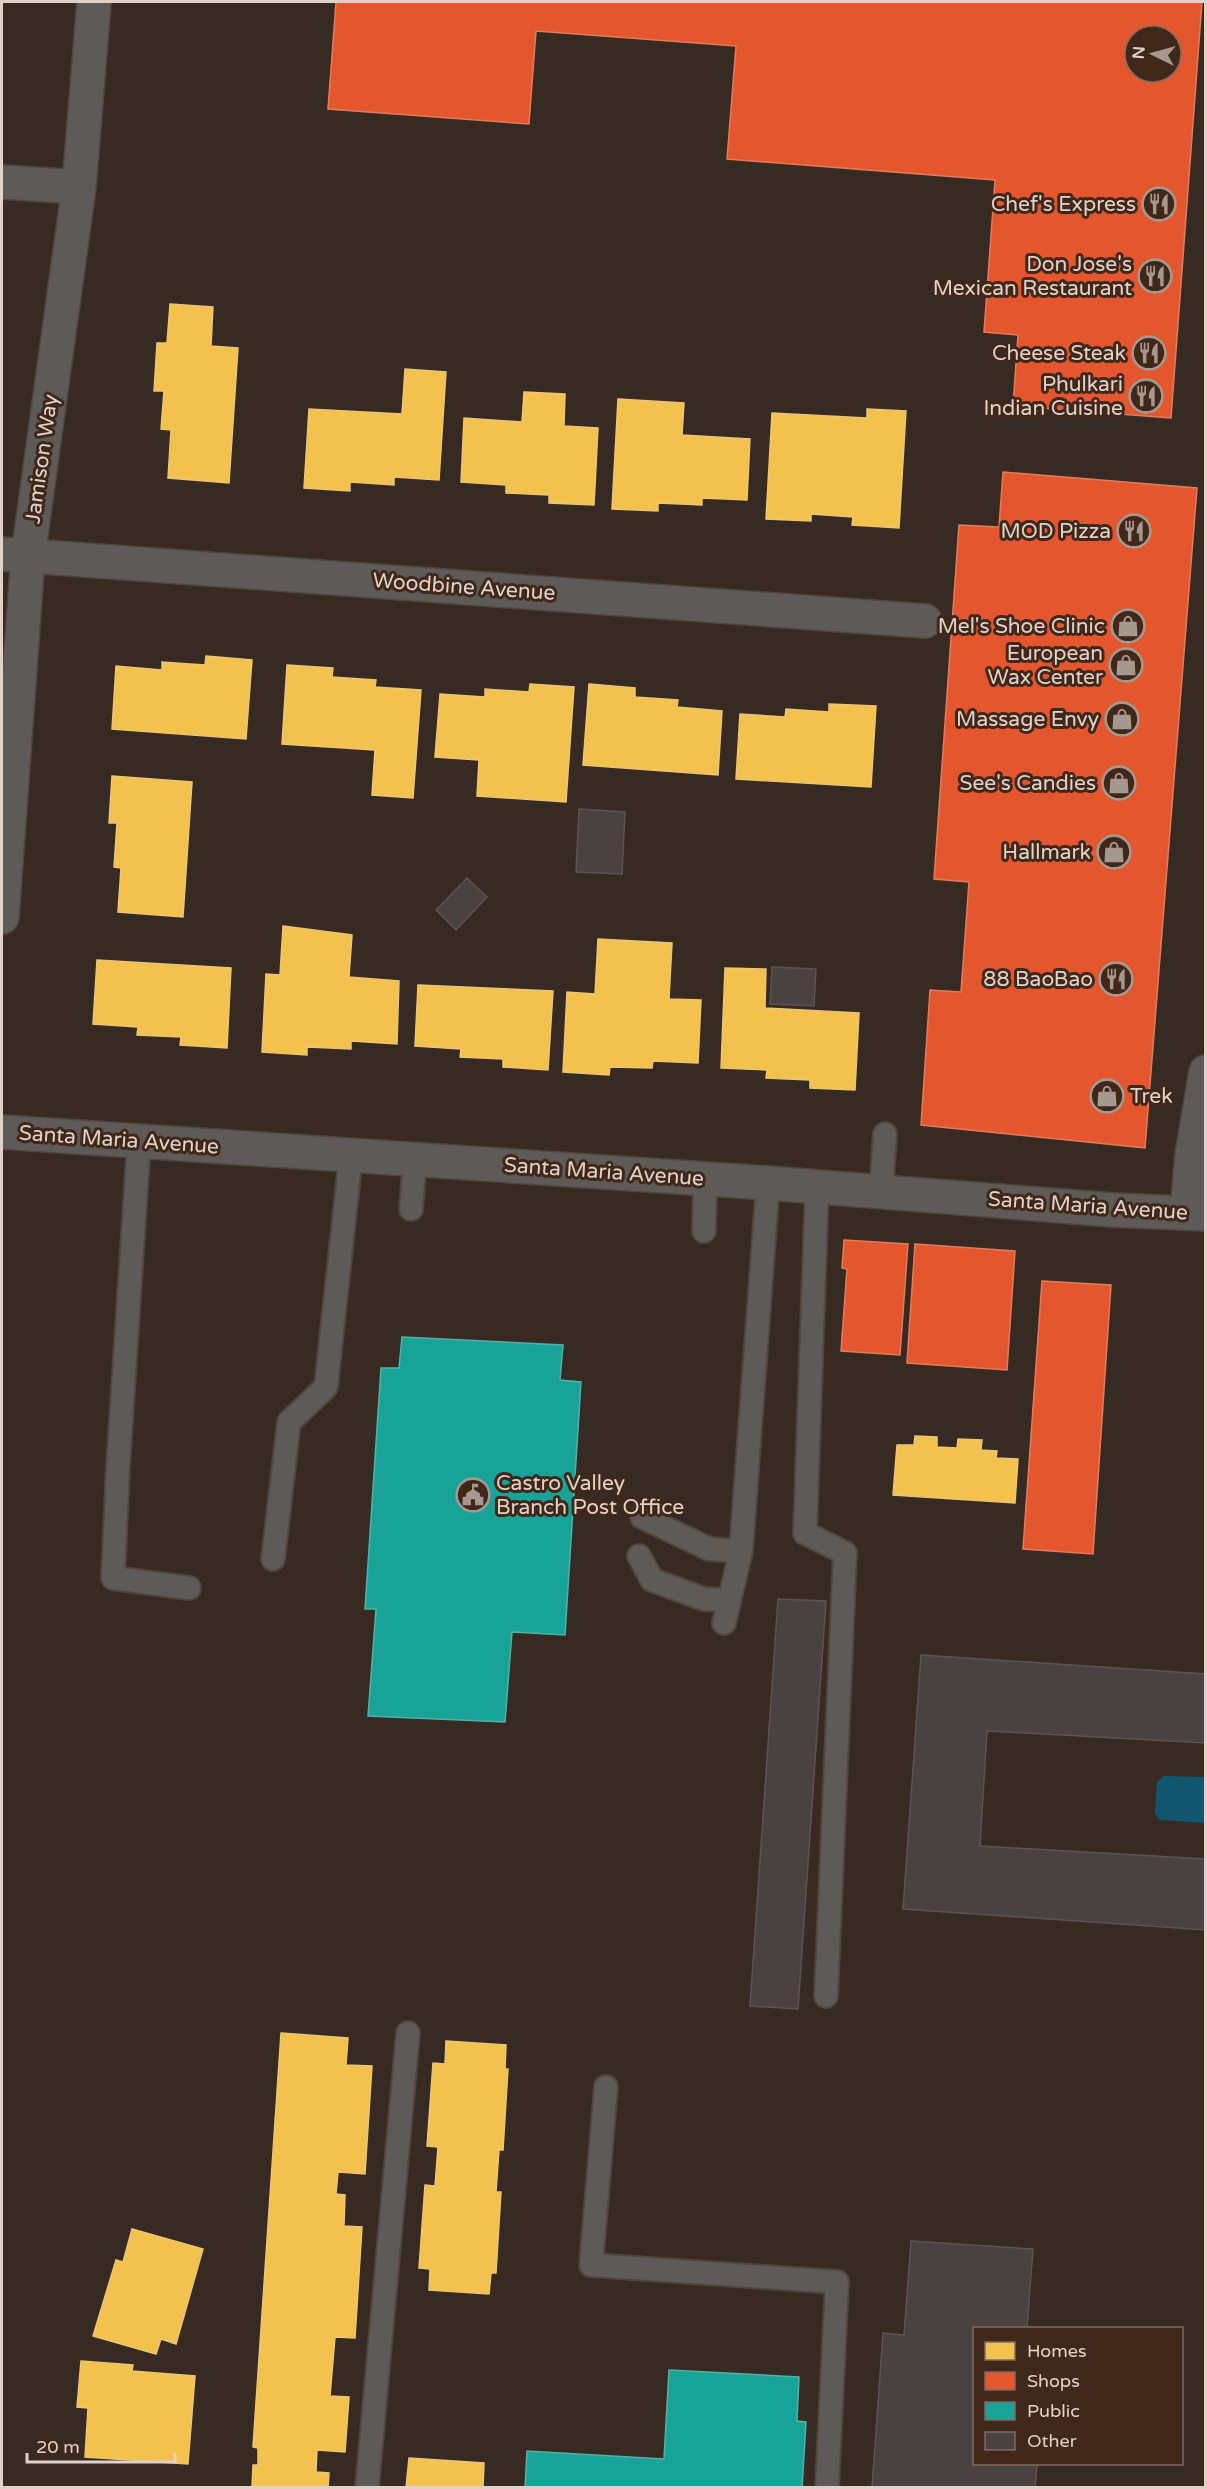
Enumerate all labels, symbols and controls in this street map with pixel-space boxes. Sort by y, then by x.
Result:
north arrow [1123,24,1183,84]
text: N [1129,46,1150,60]
restaurant icon: Chef's Express [1141,186,1177,222]
place label: Chef's Express [991,192,1136,217]
place label: Don Jose's Mexican Restaurant [933,252,1132,301]
restaurant icon: Don Jose's Mexican Restaurant [1137,258,1173,294]
restaurant icon: Cheese Steak [1131,335,1167,371]
place label: Cheese Steak [992,341,1126,366]
place label: Phulkari Indian Cuisine [984,372,1123,421]
restaurant icon: Phulkari Indian Cuisine [1128,378,1164,414]
street label: Jamison Way [21,393,63,525]
restaurant icon: MOD Pizza [1116,513,1152,549]
place label: MOD Pizza [1001,519,1111,544]
street label: Woodbine Avenue [372,568,556,606]
shop icon: Mel's Shoe Clinic [1110,608,1146,644]
place label: Mel's Shoe Clinic [938,614,1105,639]
place label: European Wax Center [988,641,1103,690]
shop icon: European Wax Center [1108,647,1144,683]
shop icon: Massage Envy [1104,701,1140,737]
place label: Massage Envy [956,707,1099,732]
shop icon: See's Candies [1101,765,1137,801]
place label: See's Candies [959,771,1096,796]
shop icon: Hallmark [1096,834,1132,870]
place label: Hallmark [1002,840,1091,865]
restaurant icon: 88 BaoBao [1098,961,1134,997]
place label: 88 BaoBao [983,967,1093,992]
shop icon: Trek [1089,1078,1125,1114]
place label: Trek [1130,1084,1173,1109]
street label: Santa Maria Avenue [18,1121,220,1159]
street label: Santa Maria Avenue [503,1153,705,1191]
street label: Santa Maria Avenue [987,1187,1189,1225]
place label: Castro Valley Branch Post Office [496,1471,684,1520]
public building icon: Castro Valley Branch Post Office [455,1477,491,1513]
legend [973,2327,1183,2465]
text: Homes [1027,2340,1087,2362]
text: Shops [1027,2370,1080,2392]
text: Public [1027,2400,1080,2422]
scale bar [27,2426,176,2464]
text: Other [1027,2430,1077,2452]
text: 20 m [36,2436,80,2458]

